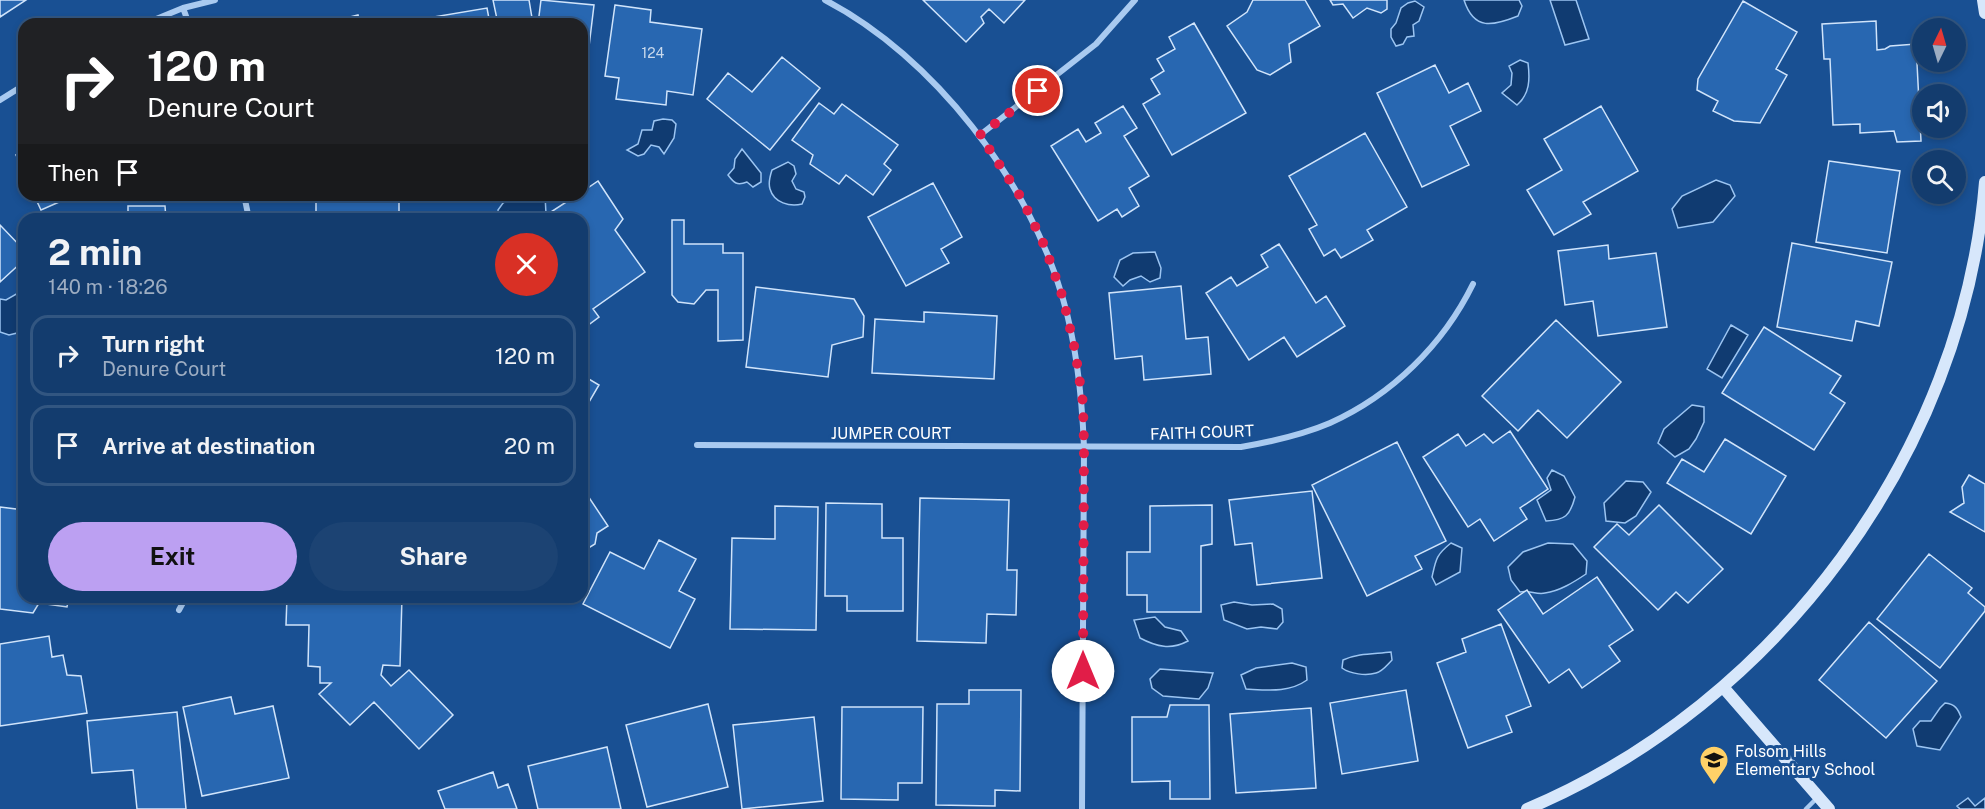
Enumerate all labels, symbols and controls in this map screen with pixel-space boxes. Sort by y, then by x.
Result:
north arrow [1912,18,1966,72]
map controls [1912,18,1966,204]
text: 120 m [147,41,266,90]
icon: right [48,42,126,120]
house number: 124 [642,45,665,61]
pin [1012,65,1063,116]
icon: arrive [1021,74,1054,107]
button: sound [1912,84,1966,138]
text: Denure Court [147,91,315,123]
button: search [1912,150,1966,204]
icon: arrive [111,156,144,189]
text: Then [48,160,99,186]
text: 2 min [48,231,142,273]
button: close [495,233,558,296]
text: 140 m · 18:26 [48,275,168,299]
text: Turn right [102,331,205,357]
icon: right [51,339,84,372]
text: 120 m [495,343,555,369]
text: Denure Court [102,357,226,381]
street label: FAITH COURT [1150,421,1255,444]
street label: JUMPER COURT [831,424,952,443]
icon: arrive [51,429,84,462]
text: Arrive at destination [102,433,315,459]
text: 20 m [504,433,555,459]
button: Exit [48,522,297,591]
button: Share [309,522,558,591]
position arrow [1051,639,1115,703]
place label: Folsom Hills Elementary School [1735,742,1876,779]
school or university icon: Folsom Hills Elementary School [1698,744,1730,786]

